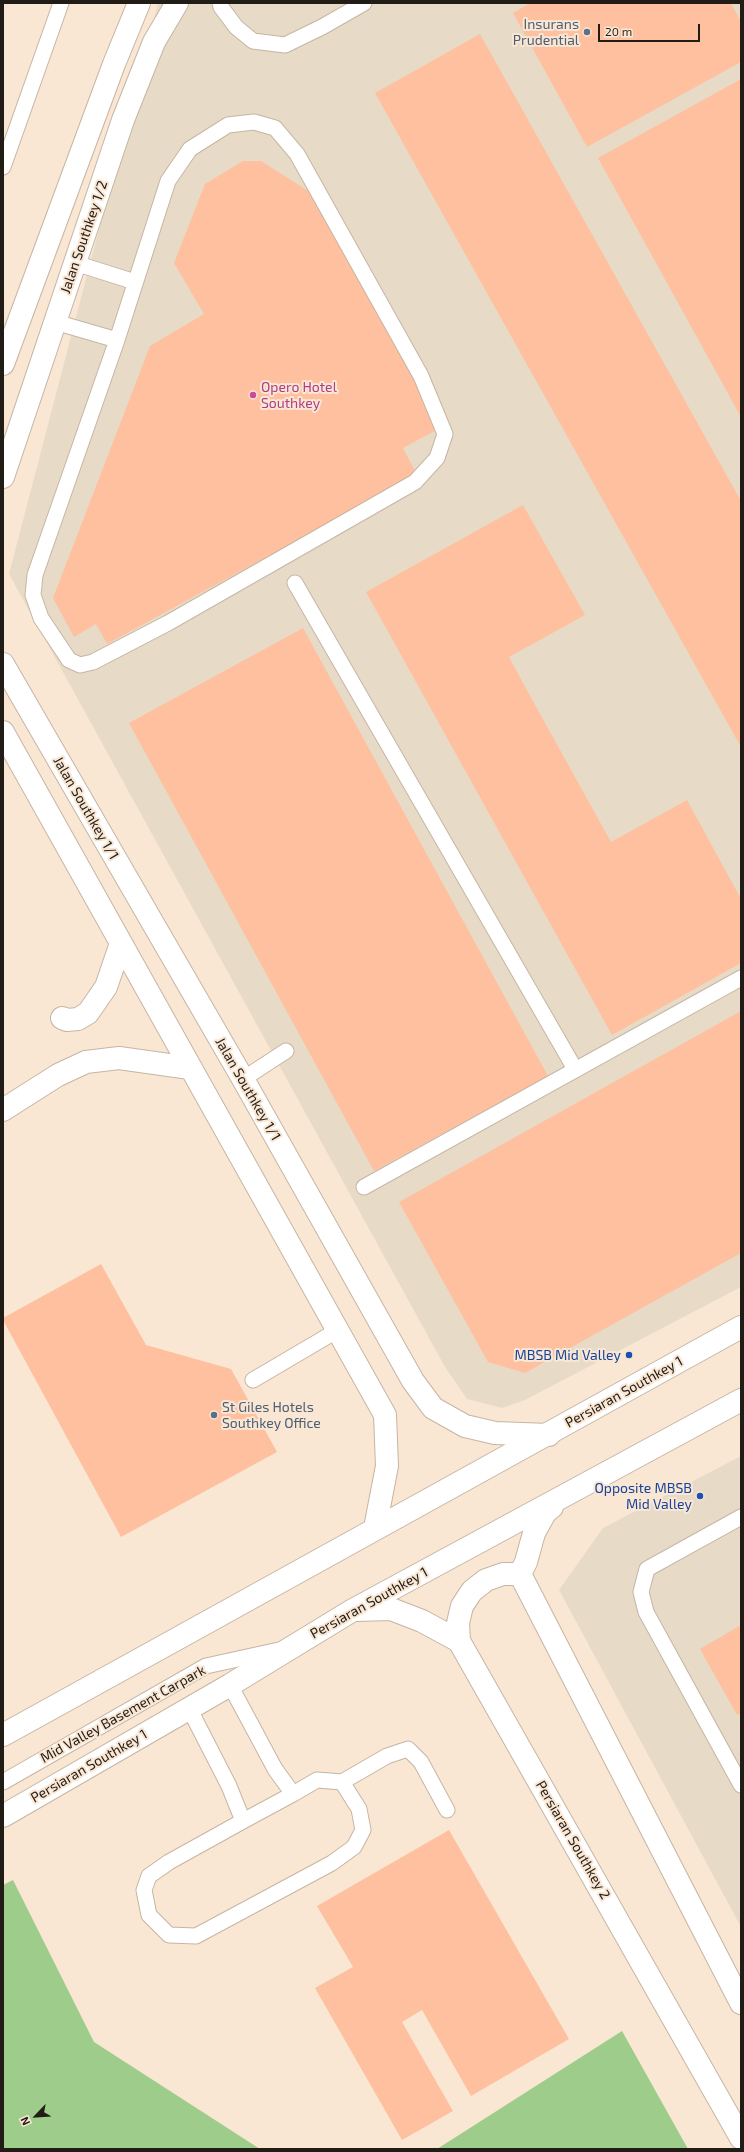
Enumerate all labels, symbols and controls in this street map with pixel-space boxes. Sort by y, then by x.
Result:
place label: Insurans Prudential [513,16,579,48]
scale bar [600,16,702,42]
text: 20 m [605,24,632,38]
marker: Insurans Prudential [582,27,592,37]
street label: Jalan Southkey 1/2 [57,178,111,296]
place label: Opero Hotel Southkey [261,379,337,412]
marker: Opero Hotel Southkey [248,390,258,400]
street label: Jalan Southkey 1/1 [50,754,122,862]
street label: Jalan Southkey 1/1 [212,1035,284,1143]
place label: MBSB Mid Valley [514,1347,621,1363]
marker: MBSB Mid Valley [624,1350,634,1360]
street label: Persiaran Southkey 1 [562,1353,686,1431]
place label: St Giles Hotels Southkey Office [222,1399,321,1432]
marker: St Giles Hotels Southkey Office [209,1410,219,1420]
place label: Opposite MBSB Mid Valley [594,1480,692,1512]
marker: Opposite MBSB Mid Valley [695,1491,705,1501]
street label: Persiaran Southkey 1 [307,1564,431,1642]
street label: Mid Valley Basement Carpark [37,1662,209,1766]
street label: Persiaran Southkey 1 [28,1726,150,1806]
street label: Persiaran Southkey 2 [532,1778,614,1902]
north arrow [16,2096,56,2136]
text: N [17,2115,32,2128]

